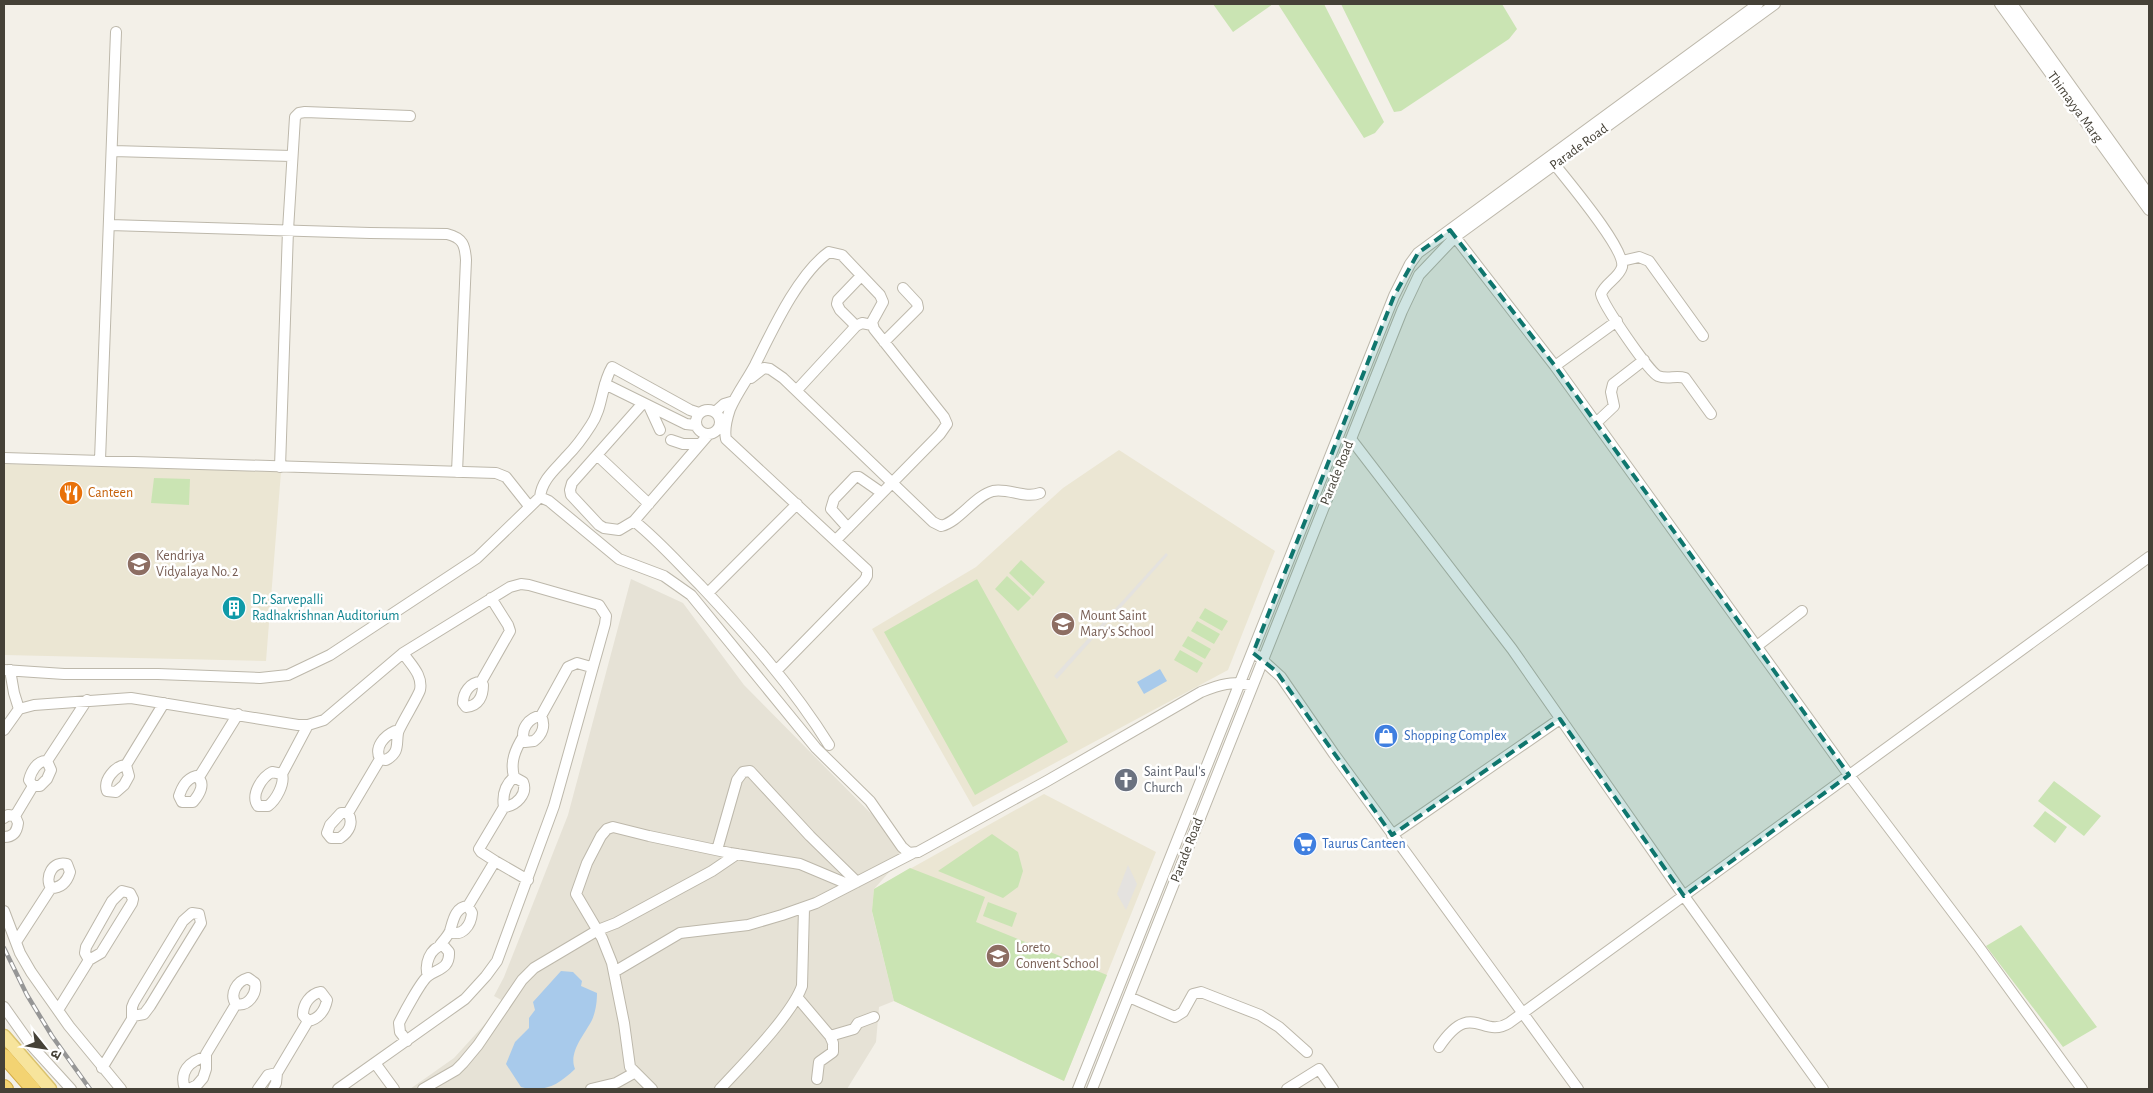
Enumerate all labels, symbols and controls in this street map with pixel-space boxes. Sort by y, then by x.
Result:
street label: Thimayya Marg [2045,69,2105,145]
street label: Parade Road [1547,121,1611,173]
street label: Parade Road [1318,439,1356,507]
restaurant icon: Canteen [58,480,84,506]
place label: Canteen [88,486,133,500]
place label: Kendriya Vidyalaya No. 2 [156,549,238,579]
school or university icon: Kendriya Vidyalaya No. 2 [126,551,152,577]
place label: Dr. Sarvepalli Radhakrishnan Auditorium [252,593,399,623]
building icon: Dr. Sarvepalli Radhakrishnan Auditorium [221,595,247,621]
place label: Mount Saint Mary's School [1080,609,1154,639]
school or university icon: Mount Saint Mary's School [1050,611,1076,637]
shop icon: Shopping Complex [1373,723,1399,749]
place label: Shopping Complex [1404,729,1507,743]
place label: Saint Paul's Church [1144,765,1206,795]
church icon: Saint Paul's Church [1113,767,1139,793]
street label: Parade Road [1168,816,1206,884]
supermarket icon: Taurus Canteen [1292,831,1318,857]
place label: Taurus Canteen [1322,837,1406,851]
place label: Loreto Convent School [1016,941,1099,971]
school or university icon: Loreto Convent School [985,943,1011,969]
north arrow [20,1023,70,1073]
text: उ [47,1047,64,1062]

